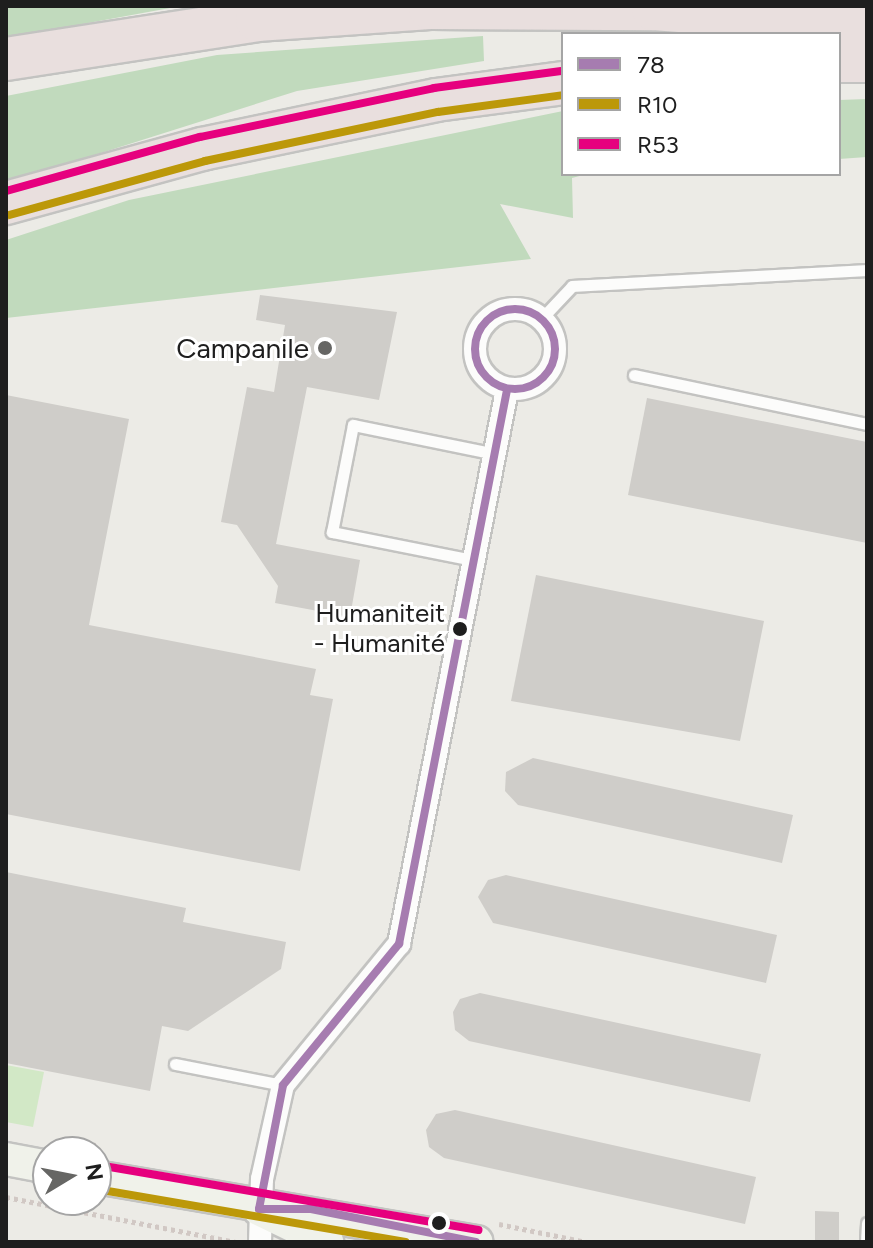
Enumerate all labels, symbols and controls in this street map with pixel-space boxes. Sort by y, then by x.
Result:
legend [561,32,841,176]
text: 78 [637,50,665,79]
text: R10 [637,90,677,119]
text: R53 [637,130,679,159]
place label: Campanile [176,331,309,365]
marker: Campanile [316,339,334,357]
place label: Humaniteit - Humanité [314,598,445,660]
marker: Humaniteit - Humanité [452,621,468,637]
north arrow [32,1136,112,1216]
text: N [79,1161,109,1183]
unlabelled marker [431,1215,447,1231]

